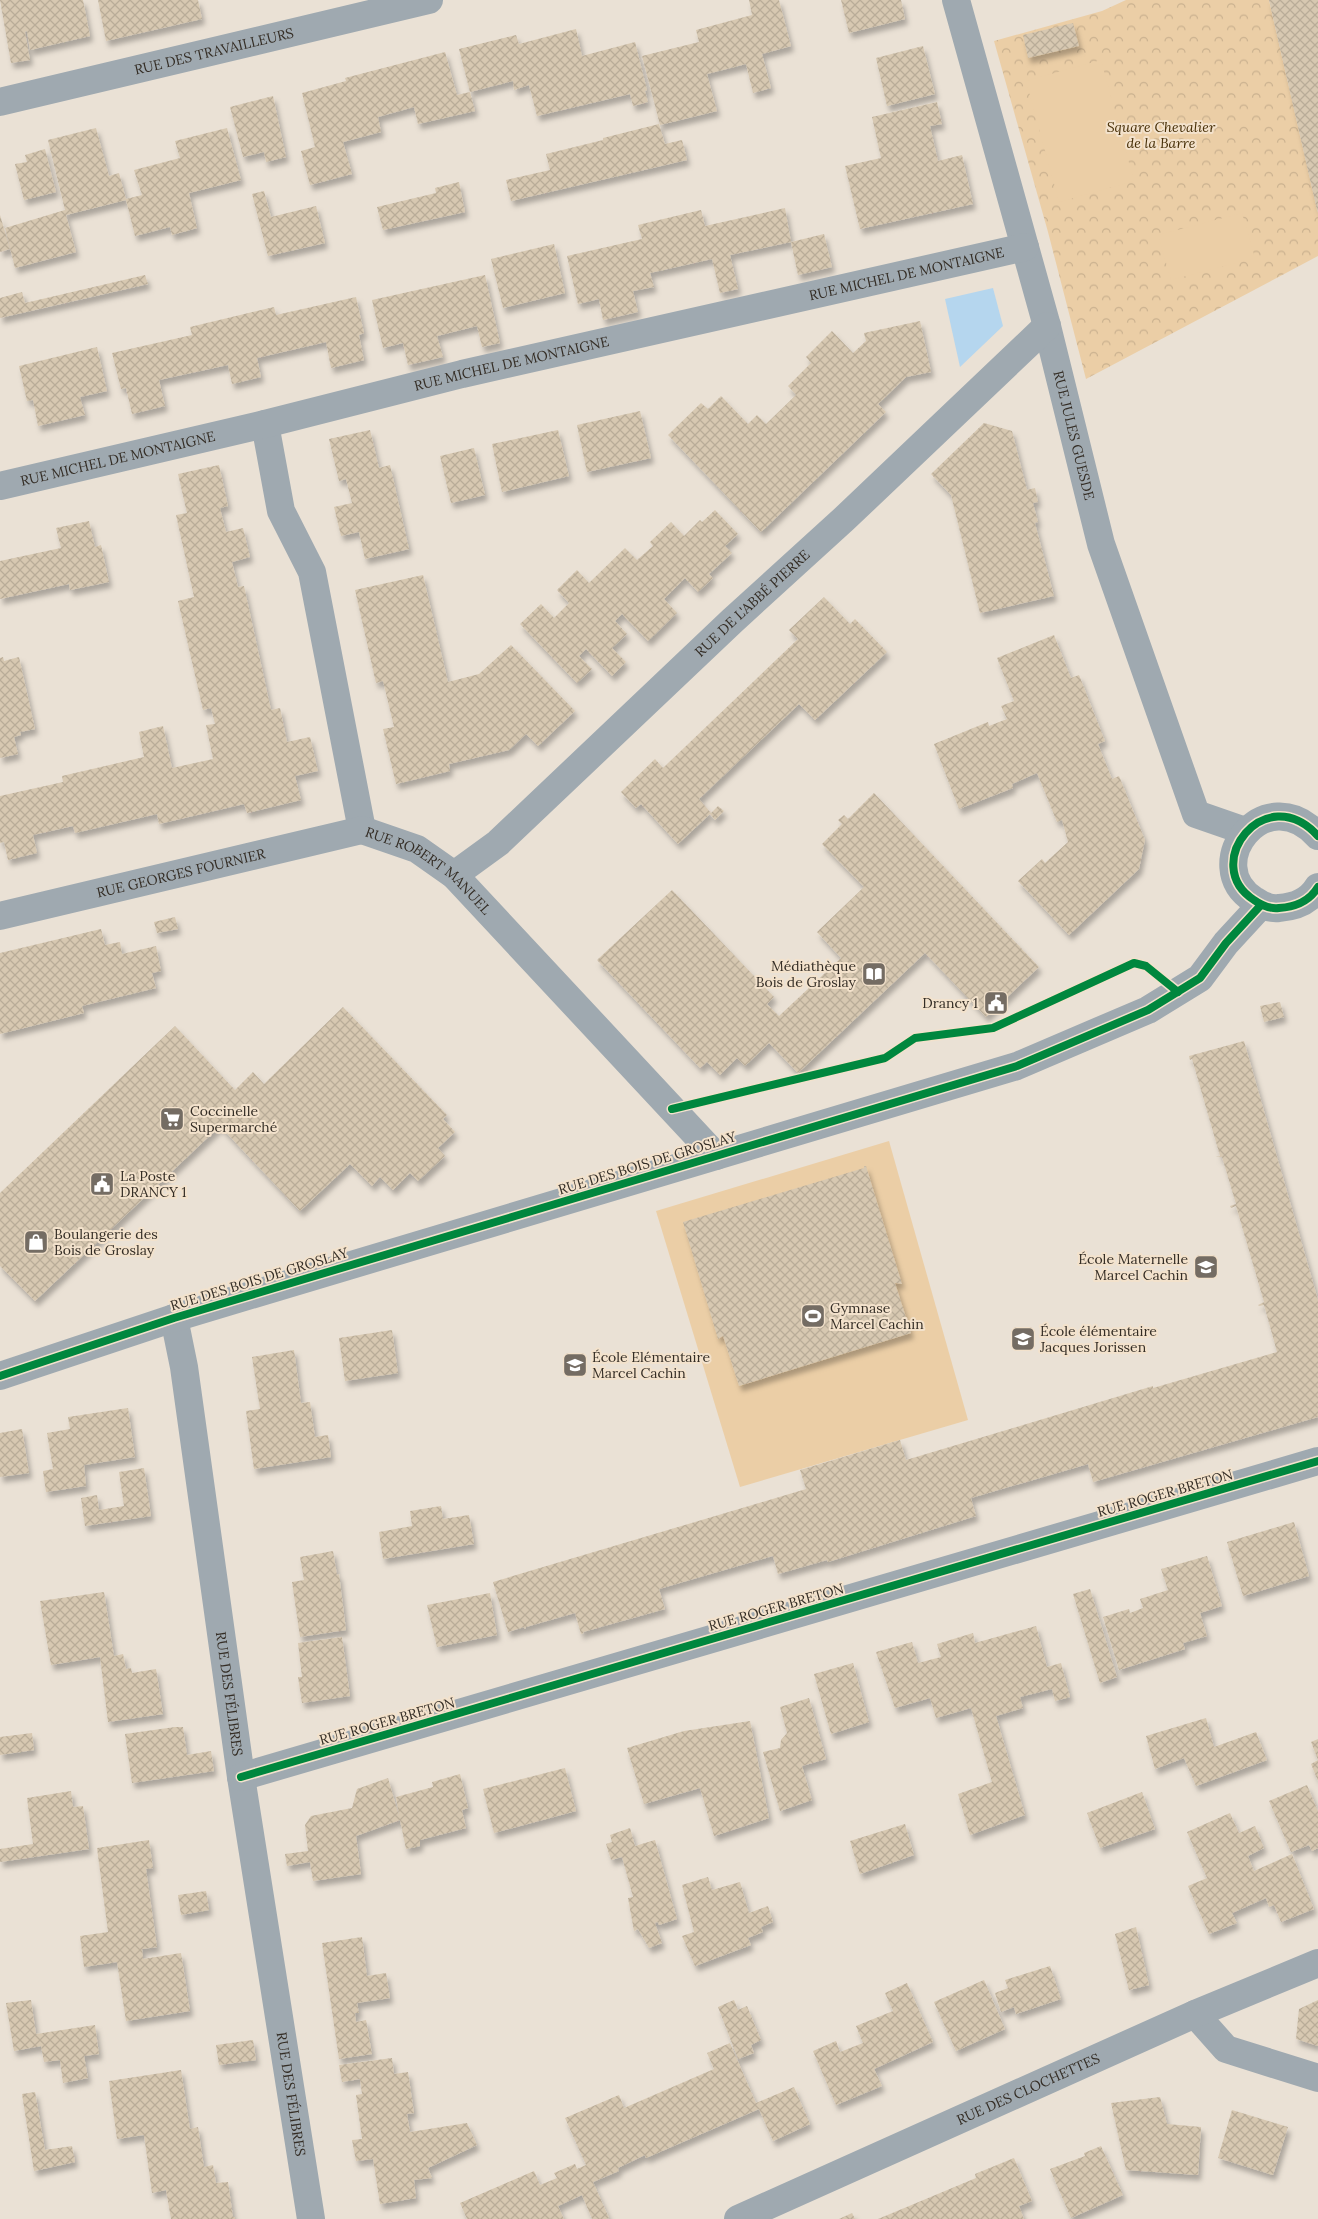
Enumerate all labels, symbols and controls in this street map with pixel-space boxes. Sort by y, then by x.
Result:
street label: RUE DES TRAVAILLEURS [133,23,296,79]
park label: Square Chevalier de la Barre [1107,118,1216,152]
street label: RUE MICHEL DE MONTAIGNE [807,243,1006,304]
street label: RUE MICHEL DE MONTAIGNE [412,332,611,395]
street label: RUE JULES GUESDE [1049,369,1099,502]
street label: RUE MICHEL DE MONTAIGNE [19,427,217,490]
street label: RUE DE L'ABBÉ PIERRE [691,545,814,661]
street label: RUE ROBERT MANUEL [363,823,495,918]
street label: RUE GEORGES FOURNIER [95,844,267,902]
place label: Médiathèque Bois de Groslay [756,957,857,991]
library icon: Médiathèque Bois de Groslay [861,961,887,987]
public building icon: Drancy 1 [983,990,1009,1016]
place label: Drancy 1 [922,994,978,1012]
place label: Coccinelle Supermarché [190,1102,278,1136]
supermarket icon: Coccinelle Supermarché [159,1106,185,1132]
street label: RUE DES BOIS DE GROSLAY [556,1127,739,1199]
place label: La Poste DRANCY 1 [120,1167,187,1201]
public building icon: La Poste DRANCY 1 [89,1171,115,1197]
place label: Boulangerie des Bois de Groslay [54,1225,158,1259]
shop icon: Boulangerie des Bois de Groslay [23,1229,49,1255]
street label: RUE DES BOIS DE GROSLAY [168,1243,351,1315]
place label: École Maternelle Marcel Cachin [1078,1250,1188,1284]
school or university icon: École Maternelle Marcel Cachin [1193,1254,1219,1280]
place label: Gymnase Marcel Cachin [830,1299,924,1333]
sports icon: Gymnase Marcel Cachin [800,1303,826,1329]
place label: École élémentaire Jacques Jorissen [1039,1322,1157,1356]
school or university icon: École élémentaire Jacques Jorissen [1010,1326,1036,1352]
place label: École Elémentaire Marcel Cachin [592,1348,710,1382]
school or university icon: École Elémentaire Marcel Cachin [562,1352,588,1378]
street label: RUE ROGER BRETON [1095,1465,1235,1521]
street label: RUE ROGER BRETON [706,1579,846,1635]
street label: RUE DES FÉLIBRES [212,1630,247,1757]
street label: RUE ROGER BRETON [317,1693,457,1749]
street label: RUE DES FÉLIBRES [273,2031,310,2158]
street label: RUE DES CLOCHETTES [954,2049,1103,2129]

